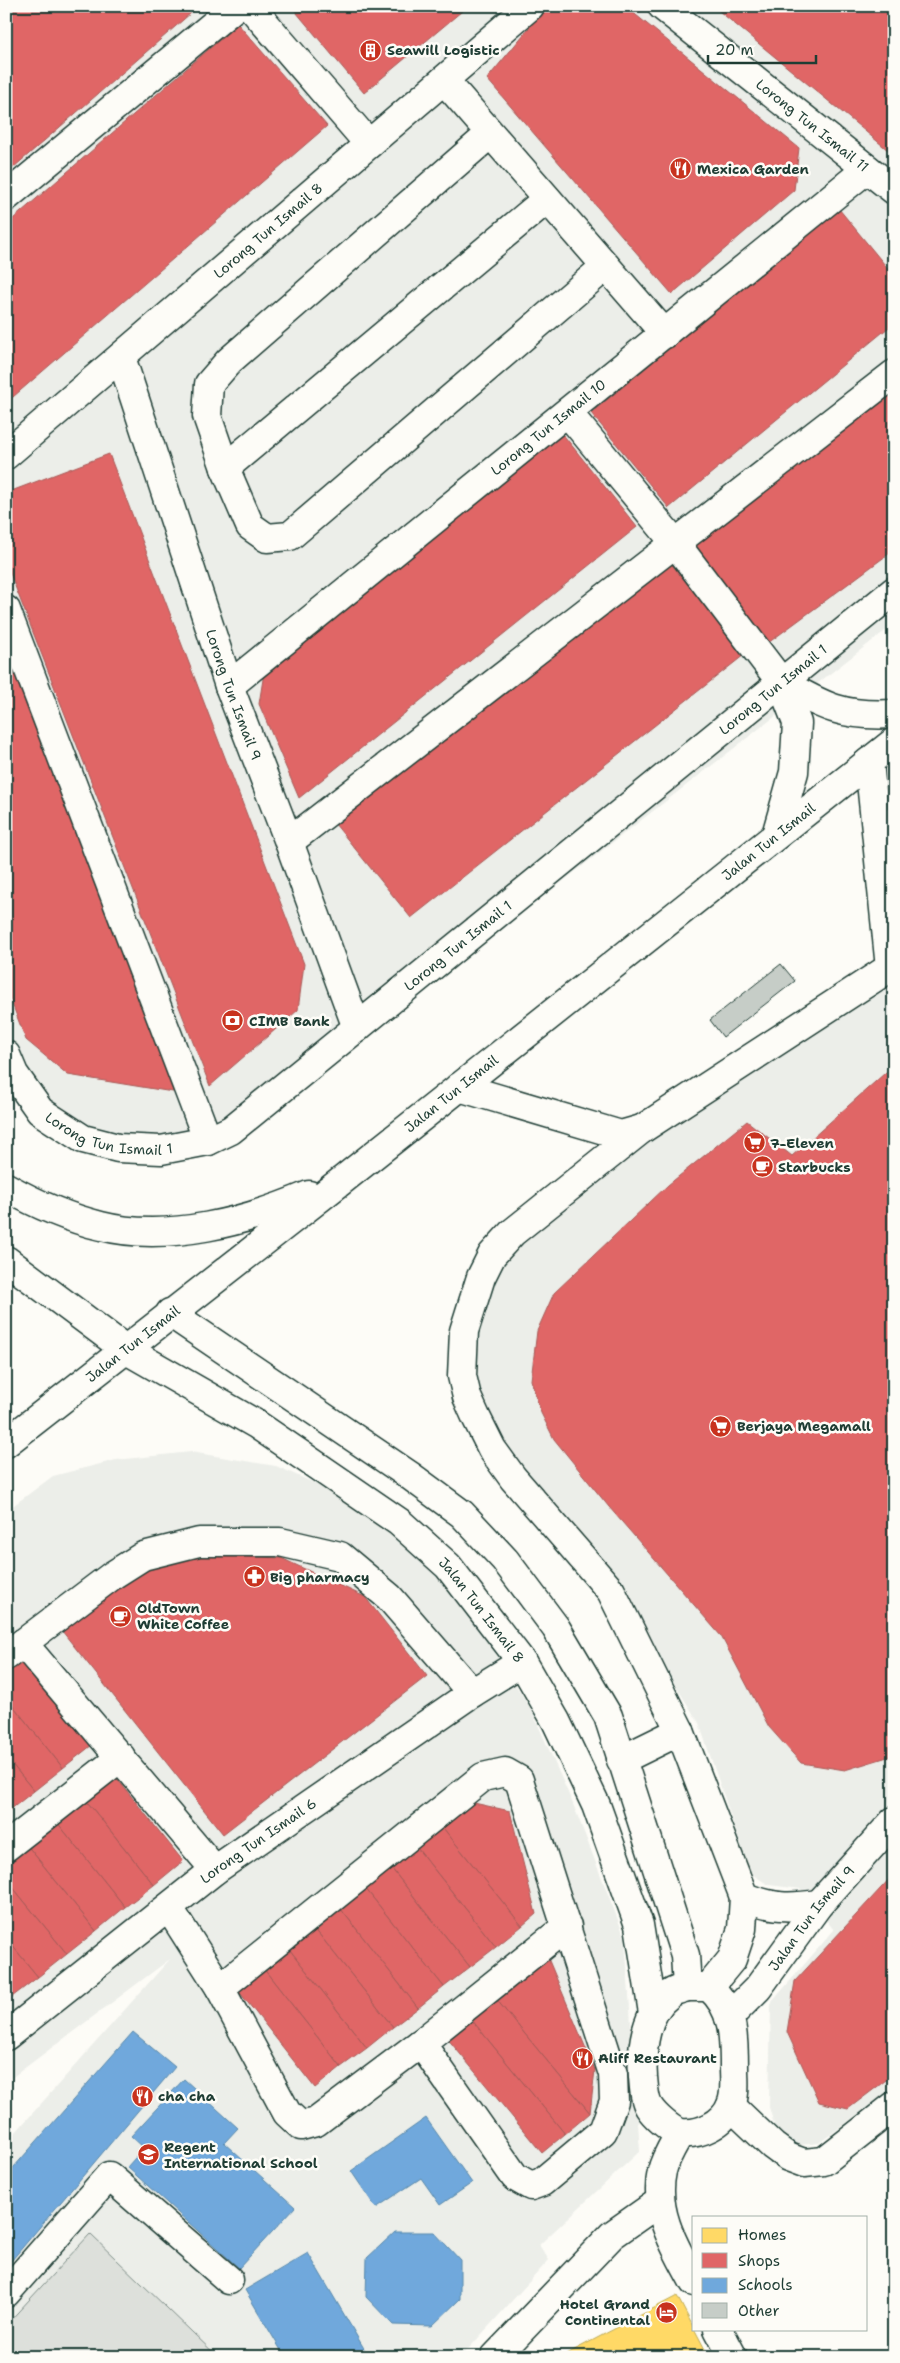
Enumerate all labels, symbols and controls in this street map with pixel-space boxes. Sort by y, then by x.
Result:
scale bar [708,32,815,64]
building icon: Seawill Logistic [359,38,383,62]
text: 20 m [715,40,754,60]
place label: Seawill Logistic [387,41,500,59]
street label: Lorong Tun Ismail 11 [752,75,873,176]
restaurant icon: Mexica Garden [669,157,693,181]
place label: Mexica Garden [697,160,809,178]
street label: Lorong Tun Ismail 8 [210,179,326,282]
street label: Lorong Tun Ismail 10 [487,375,610,479]
street label: Lorong Tun Ismail 9 [202,627,266,763]
street label: Lorong Tun Ismail 1 [715,640,831,739]
street label: Jalan Tun Ismail [718,799,820,884]
street label: Lorong Tun Ismail 1 [400,896,515,995]
bank icon: CIMB Bank [221,1009,245,1033]
place label: CIMB Bank [249,1012,330,1030]
street label: Jalan Tun Ismail [401,1050,502,1136]
street label: Lorong Tun Ismail 1 [42,1108,174,1159]
supermarket icon: 7-Eleven [742,1131,766,1155]
place label: 7-Eleven [770,1134,834,1152]
cafe icon: Starbucks [750,1155,774,1179]
place label: Starbucks [778,1158,851,1176]
street label: Jalan Tun Ismail [82,1301,184,1386]
supermarket icon: Berjaya Megamall [709,1414,733,1438]
place label: Berjaya Megamall [737,1417,871,1435]
street label: Jalan Tun Ismail 8 [435,1553,528,1666]
pharmacy icon: Big pharmacy [242,1565,266,1589]
place label: Big pharmacy [270,1568,370,1586]
place label: OldTown White Coffee [137,1599,229,1633]
cafe icon: OldTown White Coffee [109,1604,133,1628]
street label: Lorong Tun Ismail 6 [196,1794,320,1888]
street label: Jalan Tun Ismail 9 [764,1862,858,1974]
restaurant icon: Aliff Restaurant [570,2046,594,2070]
place label: Aliff Restaurant [598,2049,717,2067]
restaurant icon: cha cha [130,2084,154,2108]
place label: cha cha [158,2087,216,2105]
place label: Regent International School [164,2138,318,2172]
school or university icon: Regent International School [136,2143,160,2167]
legend [692,2216,868,2330]
text: Homes [738,2225,786,2245]
text: Shops [738,2251,780,2271]
text: Schools [738,2275,793,2295]
place label: Hotel Grand Continental [560,2295,650,2329]
hotel icon: Hotel Grand Continental [654,2300,678,2324]
text: Other [738,2301,780,2321]

